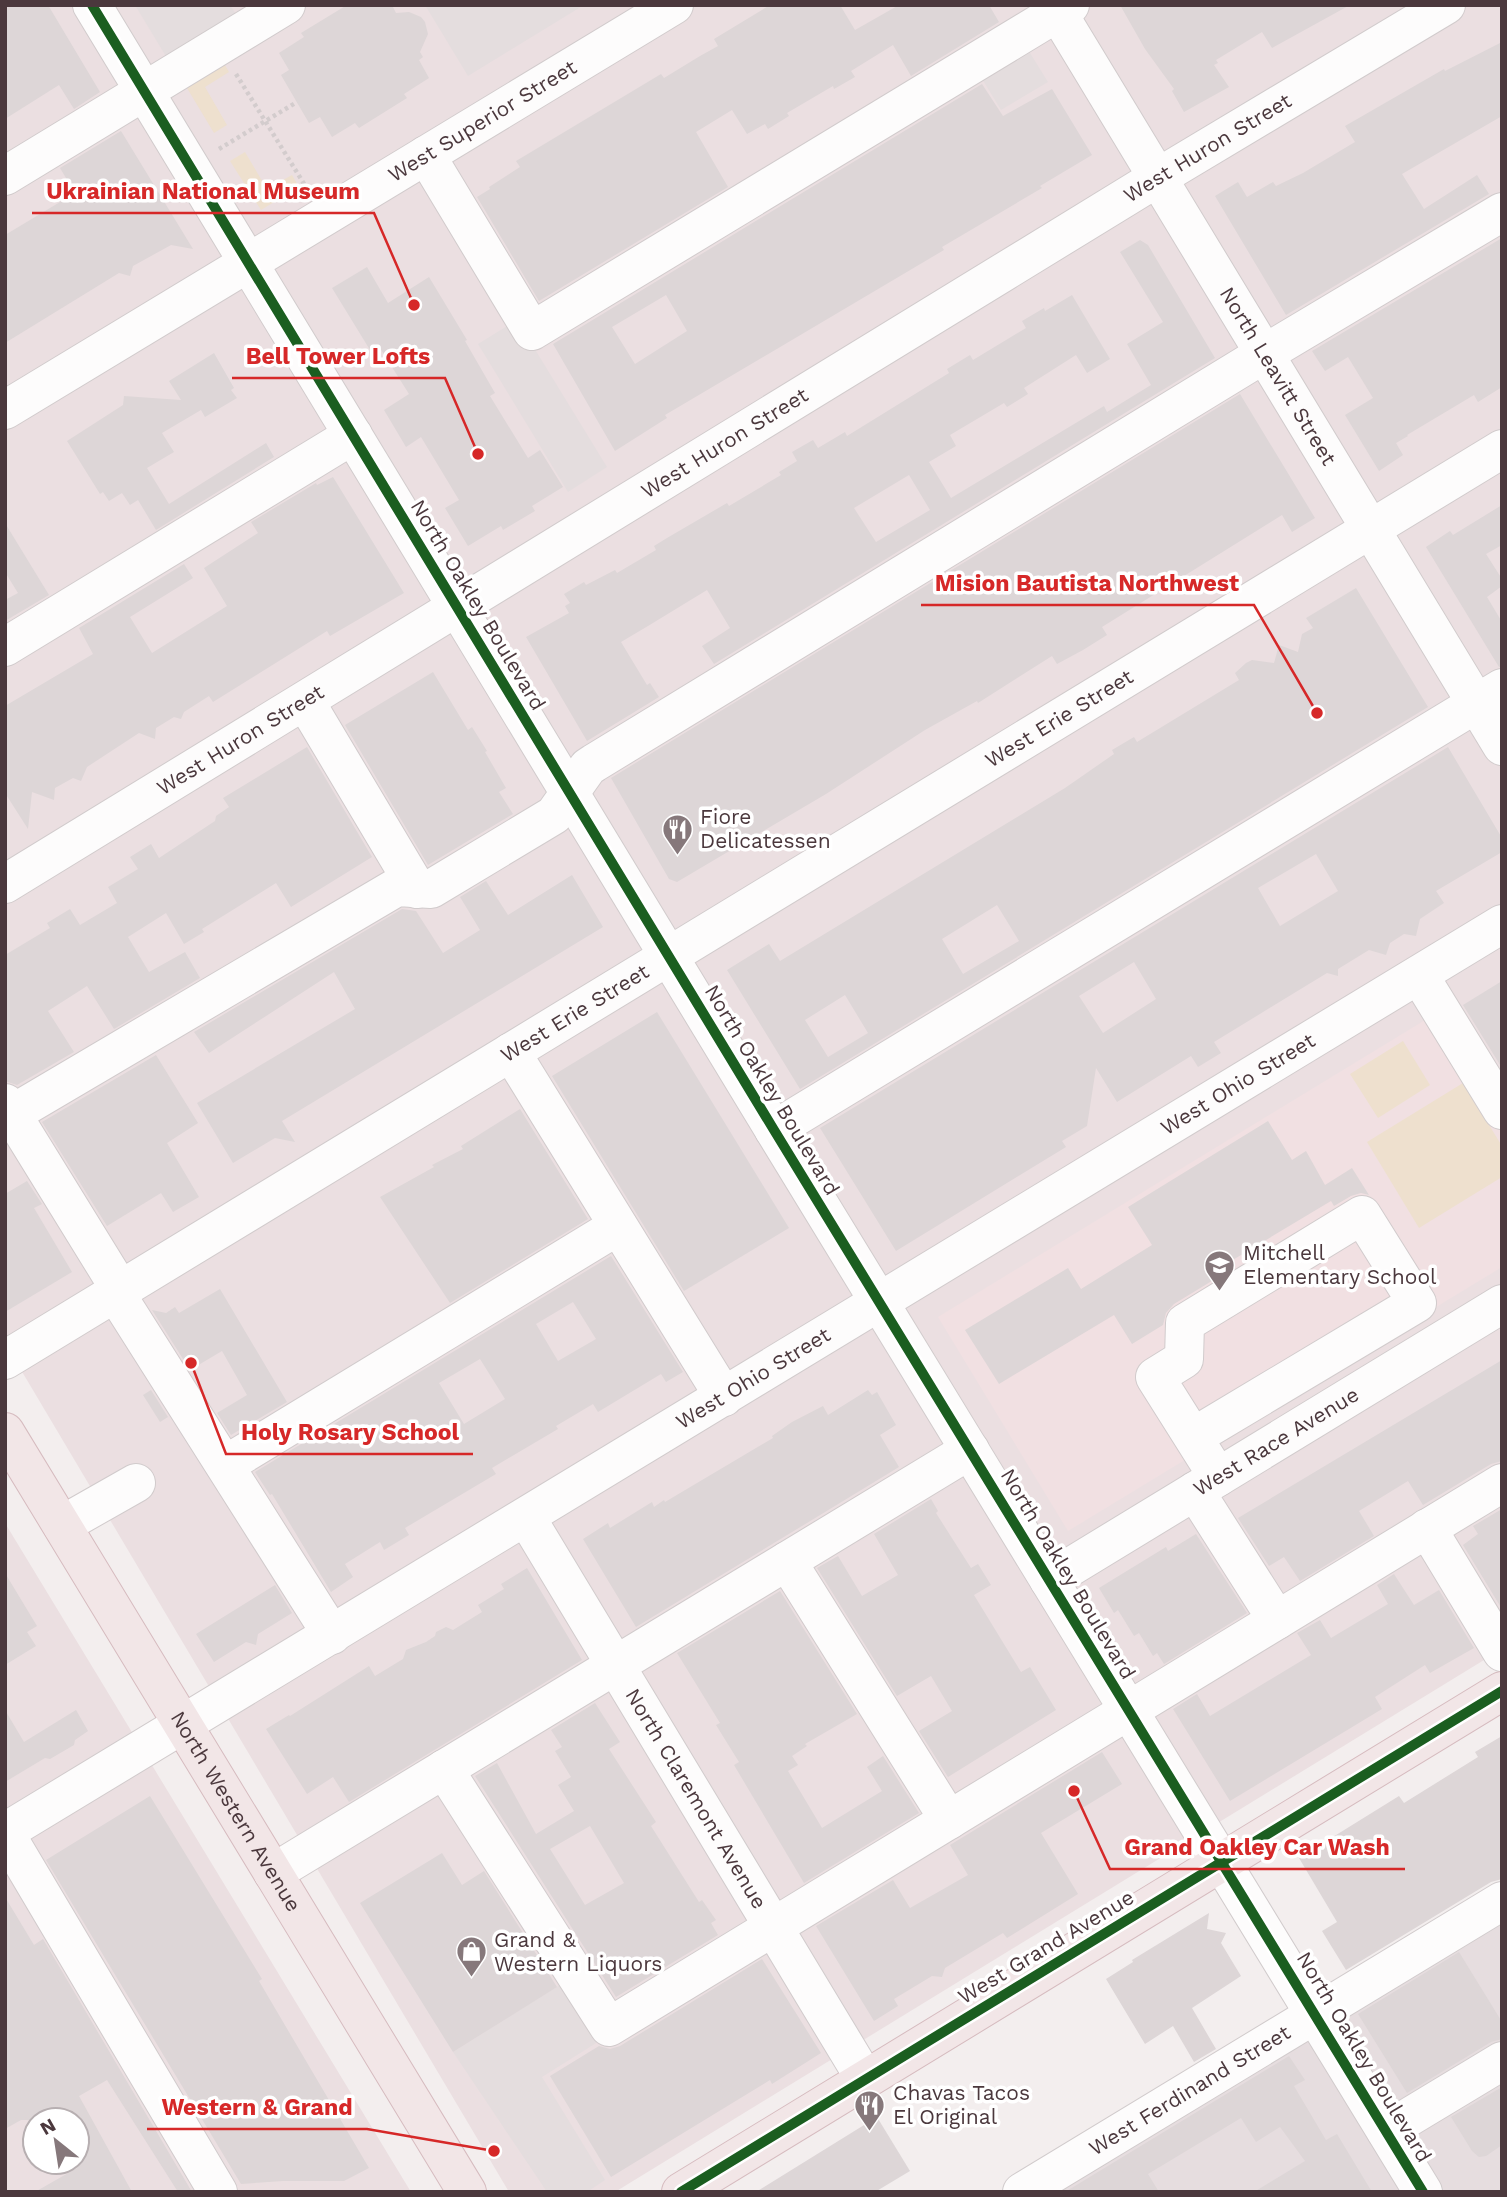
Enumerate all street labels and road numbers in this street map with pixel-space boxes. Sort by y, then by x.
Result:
street label: West Superior Street [383,54,581,187]
street label: West Huron Street [1119,87,1296,207]
street label: North Leavitt Street [1215,282,1342,470]
street label: West Huron Street [636,382,813,503]
street label: North Oakley Boulevard [406,495,551,715]
street label: West Erie Street [980,663,1138,773]
street label: West Huron Street [152,679,328,800]
street label: West Erie Street [496,958,653,1067]
street label: North Oakley Boulevard [700,980,845,1200]
street label: West Ohio Street [1156,1027,1320,1140]
street label: West Ohio Street [671,1321,835,1434]
street label: West Race Avenue [1189,1381,1363,1501]
street label: North Oakley Boulevard [996,1464,1141,1684]
street label: North Claremont Avenue [620,1684,772,1913]
street label: North Western Avenue [166,1706,307,1916]
street label: West Grand Avenue [953,1884,1138,2009]
street label: North Oakley Boulevard [1292,1947,1437,2167]
street label: West Ferdinand Street [1084,2019,1295,2161]

